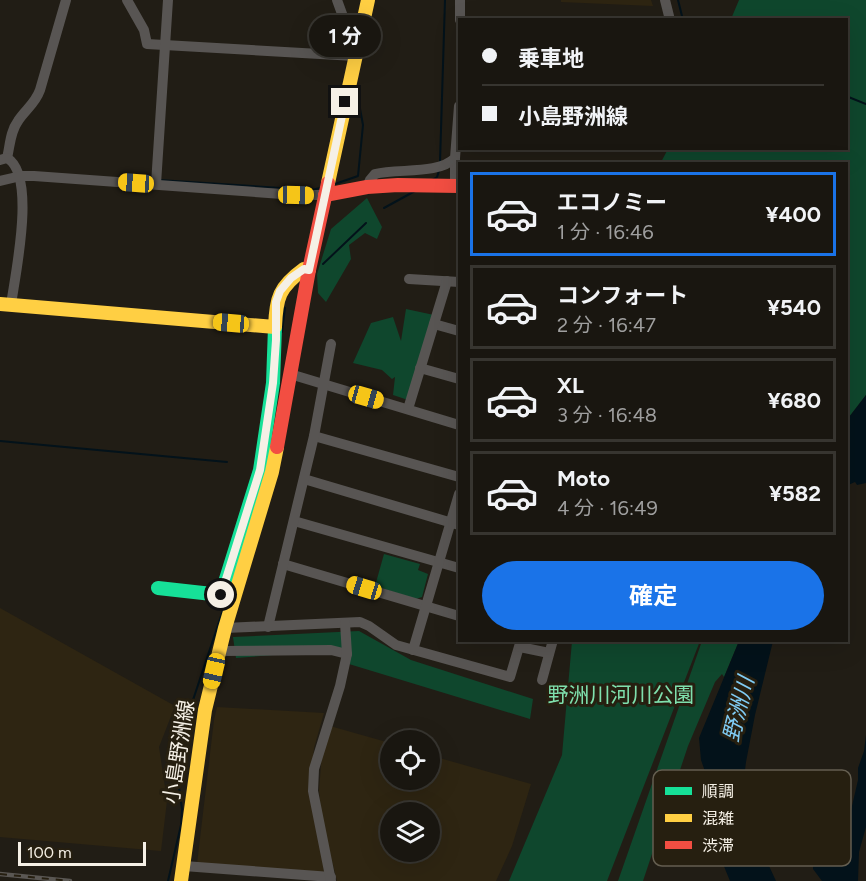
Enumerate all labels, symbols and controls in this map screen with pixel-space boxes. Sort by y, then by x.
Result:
callout: 1 分 [309,15,381,57]
text: 1 分 [328,24,362,48]
text: 乗車地 [518,45,584,72]
route end [331,88,358,115]
text: 小島野洲線 [518,103,628,130]
car [117,173,155,193]
car [278,186,314,204]
icon: car [485,187,539,241]
text: エコノミー [557,189,667,216]
text: ¥400 [765,201,821,228]
text: 1 分 · 16:46 [557,220,654,244]
icon: car [485,280,539,334]
text: コンフォート [557,282,688,309]
text: ¥540 [767,294,821,321]
car [212,312,250,334]
text: 2 分 · 16:47 [557,313,656,337]
text: XL [557,372,584,399]
icon: car [485,373,539,427]
car [346,383,386,411]
text: ¥680 [767,387,821,414]
text: 3 分 · 16:48 [557,403,657,427]
text: Moto [557,465,610,492]
icon: car [485,466,539,520]
text: ¥582 [769,480,821,507]
text: 4 分 · 16:49 [557,496,658,520]
button: 確定 [482,561,824,630]
car [344,574,384,602]
route start [207,581,234,608]
car [201,651,227,691]
water label: 野洲川 [717,672,760,744]
park label: 野洲川河川公園 [548,682,695,707]
street label: 小島野洲線 [158,698,199,806]
map controls [380,730,440,862]
button: locate [380,730,440,790]
legend [653,770,851,866]
text: 順調 [702,782,734,801]
button: layers [380,802,440,862]
text: 混雑 [702,809,734,828]
text: 渋滞 [702,836,734,855]
scale bar [18,839,146,866]
text: 100 m [27,843,72,862]

